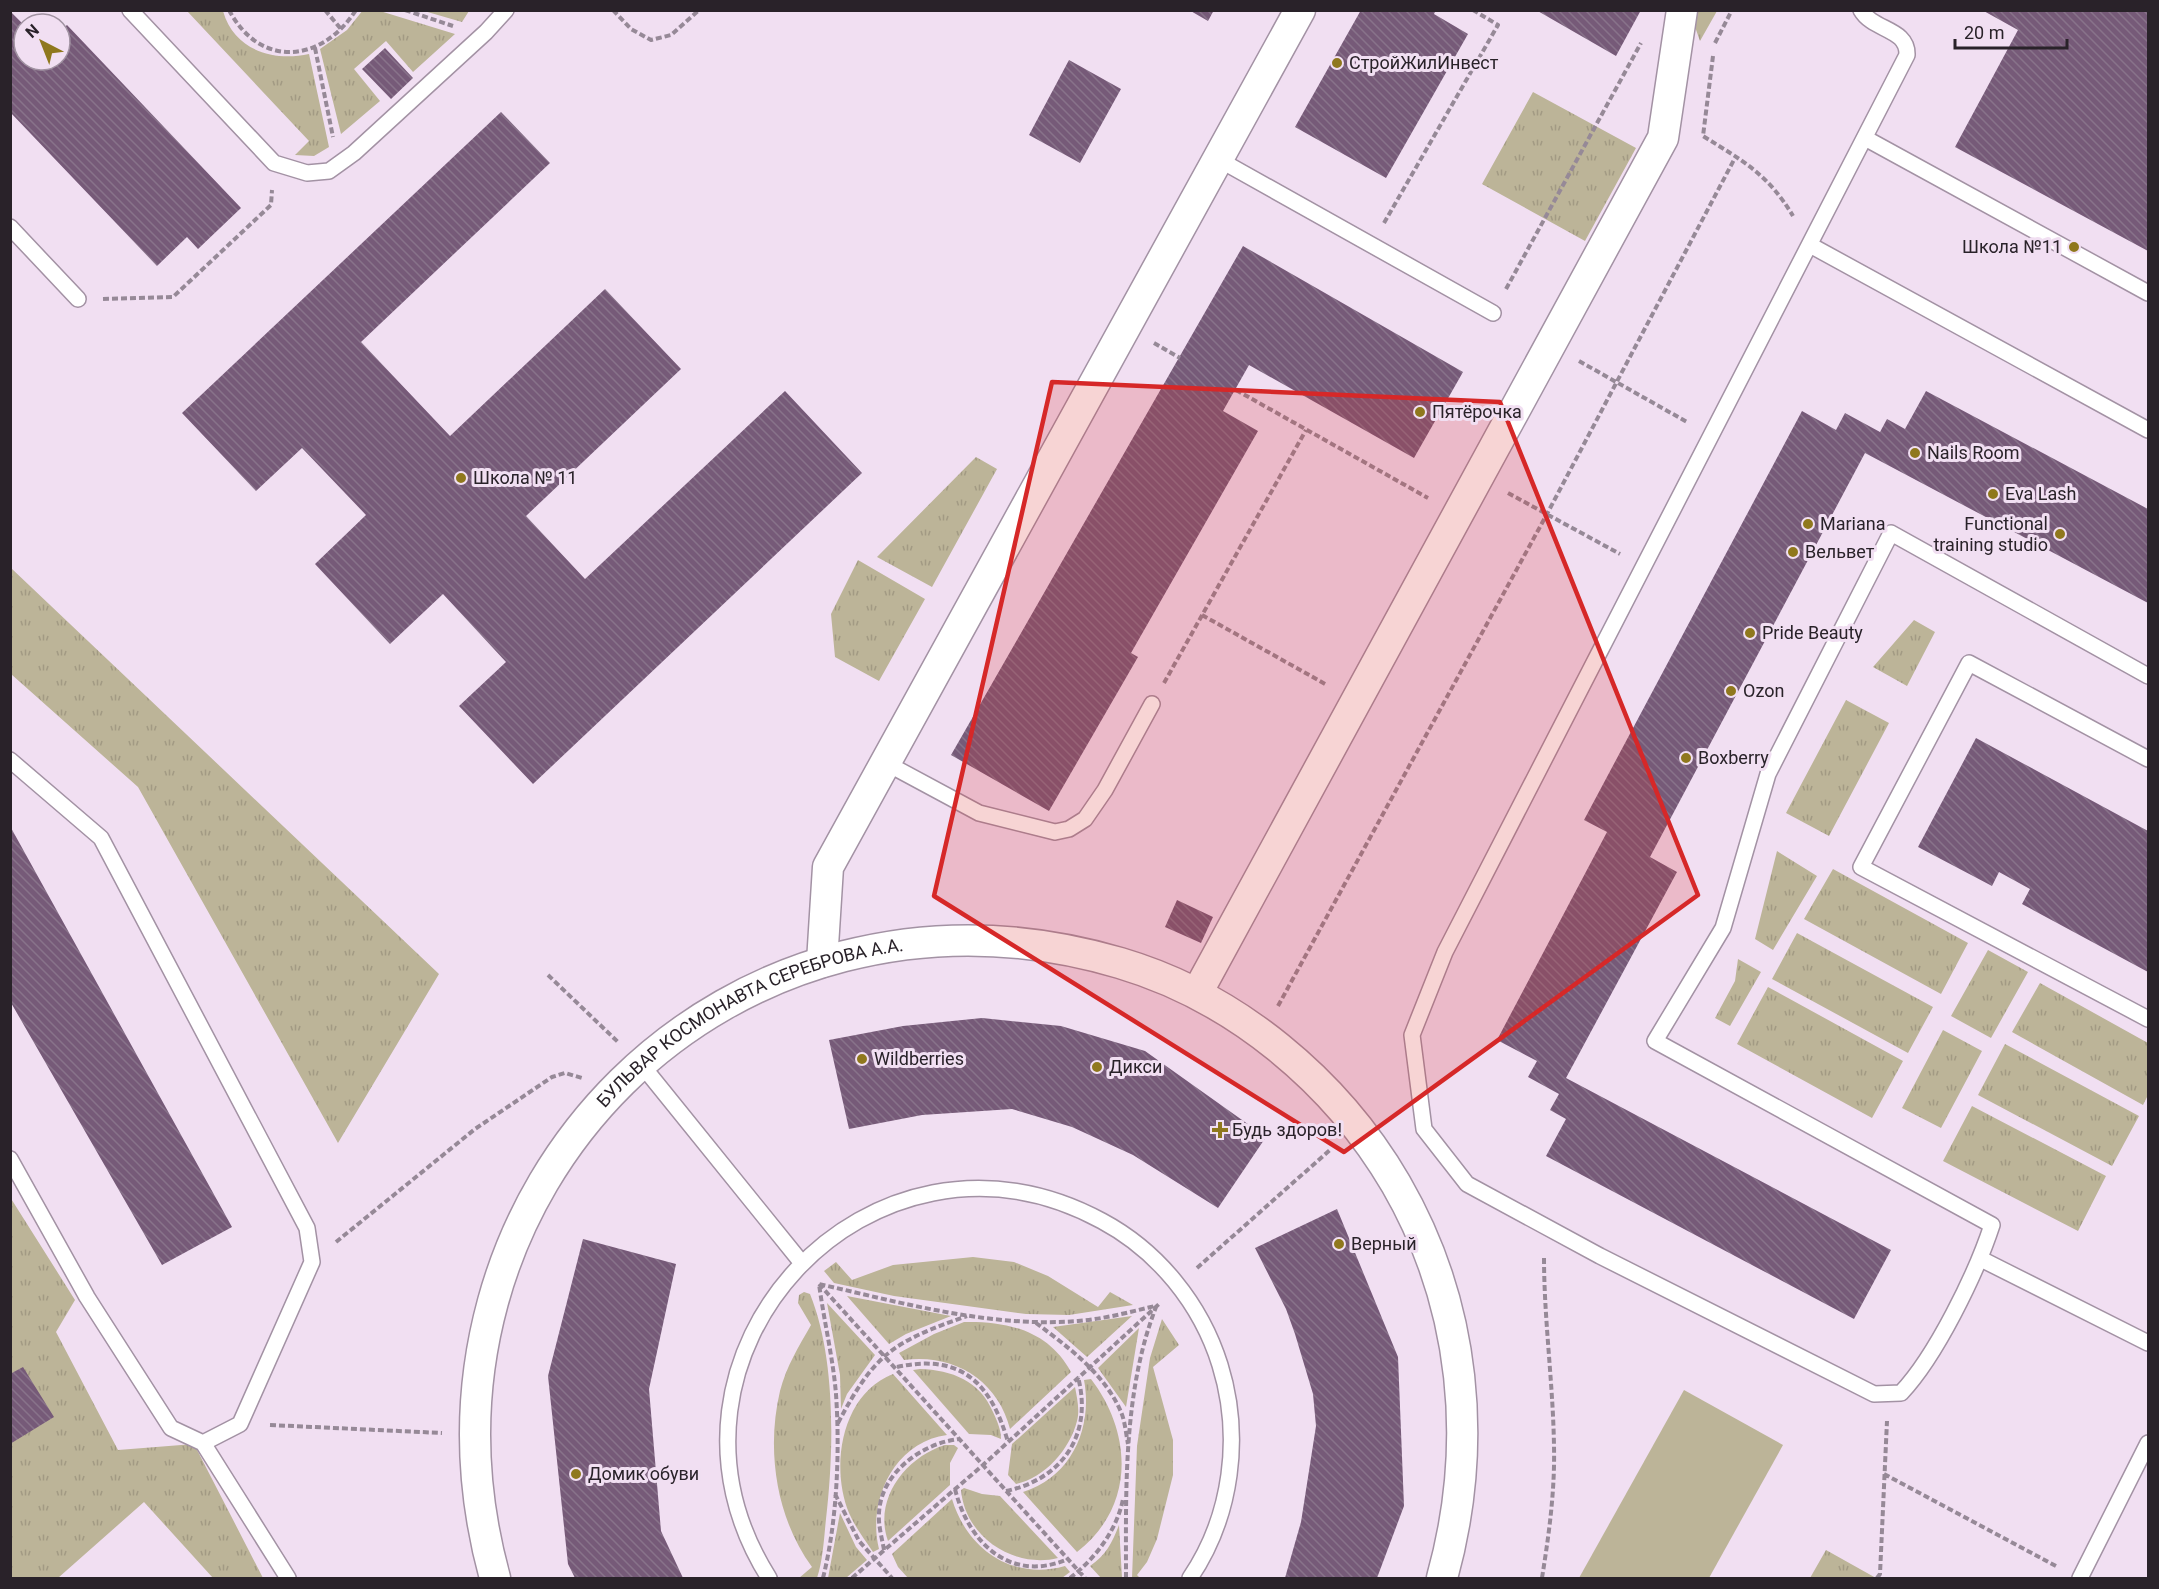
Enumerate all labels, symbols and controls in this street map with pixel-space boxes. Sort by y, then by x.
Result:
north arrow [12,12,72,72]
scale bar [1955,12,2068,50]
text: N [22,20,43,42]
text: 20 m [1964,22,2004,43]
place label: СтройЖилИнвест [1349,52,1499,73]
marker: СтройЖилИнвест [1330,56,1344,70]
place label: Школа №11 [1962,236,2062,257]
marker: Школа №11 [2067,240,2081,254]
place label: Пятёрочка [1432,401,1522,422]
marker: Пятёрочка [1413,405,1427,419]
place label: Nails Room [1927,442,2020,463]
marker: Nails Room [1908,446,1922,460]
place label: Школа № 11 [473,467,577,488]
marker: Школа № 11 [454,471,468,485]
place label: Eva Lash [2005,483,2077,504]
marker: Eva Lash [1986,487,2000,501]
place label: Mariana [1820,513,1886,534]
place label: Functional training studio [1933,513,2048,555]
marker: Mariana [1801,517,1815,531]
marker: Functional training studio [2053,527,2067,541]
place label: Вельвет [1805,541,1875,562]
marker: Вельвет [1786,545,1800,559]
place label: Pride Beauty [1762,622,1863,643]
marker: Pride Beauty [1743,626,1757,640]
place label: Ozon [1743,680,1784,701]
marker: Ozon [1724,684,1738,698]
place label: Boxberry [1698,747,1769,768]
marker: Boxberry [1679,751,1693,765]
street label: БУЛЬВАР КОСМОНАВТА СЕРЕБРОВА А.А. [592,934,904,1111]
place label: Wildberries [874,1048,964,1069]
marker: Wildberries [855,1052,869,1066]
place label: Дикси [1109,1056,1162,1077]
marker: Дикси [1090,1060,1104,1074]
place label: Будь здоров! [1232,1119,1342,1140]
marker: Будь здоров! [1213,1123,1227,1137]
place label: Верный [1351,1233,1417,1254]
marker: Верный [1332,1237,1346,1251]
place label: Домик обуви [588,1463,699,1484]
marker: Домик обуви [569,1467,583,1481]

